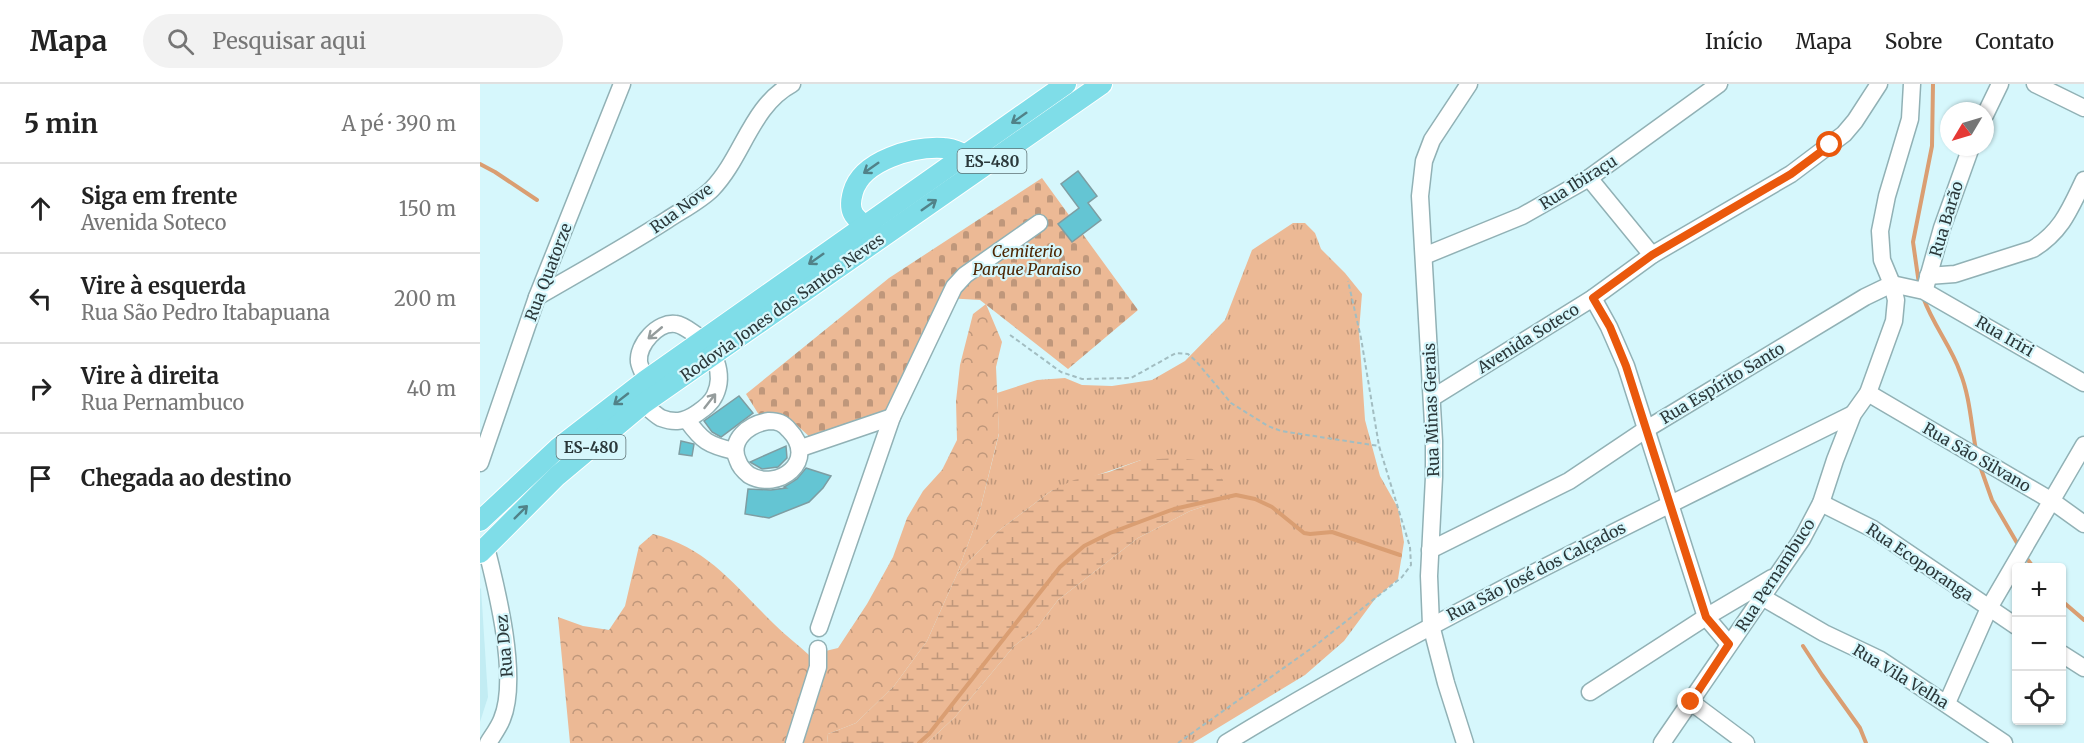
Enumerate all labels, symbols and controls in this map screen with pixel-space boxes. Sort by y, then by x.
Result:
search box [143,14,563,68]
text: Mapa [30,23,107,59]
icon: search [164,25,197,58]
text: Pesquisar aqui [212,27,366,55]
text: Início [1705,28,1763,55]
text: Mapa [1796,28,1852,55]
text: Sobre [1885,28,1942,55]
text: Contato [1975,28,2054,55]
north arrow [1940,102,1994,156]
text: 5 min [24,107,98,140]
text: A pé · 390 m [342,111,456,136]
one-way arrow [1011,112,1027,124]
route start [1816,131,1842,157]
road number: ES-480 [958,149,1026,173]
street label: Rua Ibiraçu [1535,150,1621,214]
one-way arrow [864,162,880,174]
street label: Rua Nove [646,179,716,237]
street label: Rua Barão [1925,179,1967,259]
text: Siga em frente [81,182,237,210]
icon: ahead [24,192,57,225]
text: 150 m [399,196,456,221]
one-way arrow [920,199,936,211]
text: Avenida Soteco [81,210,226,235]
street label: Rua Quatorze [520,220,576,324]
street label: Rodovia Jones dos Santos Neves [676,229,888,385]
park label: Cemiterio Parque Paraiso [973,241,1081,279]
one-way arrow [809,253,825,265]
text: Vire à esquerda [81,272,246,300]
icon: left [24,282,57,315]
text: 200 m [394,286,456,311]
street label: Avenida Soteco [1473,299,1583,378]
text: Rua São Pedro Itabapuana [81,300,330,325]
street label: Rua Iriri [1972,311,2038,361]
one-way arrow [647,326,663,339]
street label: Rua Espírito Santo [1656,338,1788,428]
street label: Rua Minas Gerais [1419,342,1443,477]
text: Vire à direita [81,362,219,390]
icon: right [24,372,57,405]
text: 40 m [406,376,456,401]
text: Rua Pernambuco [81,390,244,415]
one-way arrow [614,392,630,405]
one-way arrow [703,393,716,409]
street label: Rua São Silvano [1919,418,2035,496]
road number: ES-480 [556,435,626,459]
icon: arrive [24,462,57,495]
text: Chegada ao destino [81,464,291,492]
one-way arrow [514,504,529,519]
street label: Rua Pernambuco [1731,515,1819,635]
street label: Rua São José dos Calçados [1443,517,1629,625]
street label: Rua Ecoporanga [1863,519,1978,605]
map controls [2012,563,2066,725]
button: + [2012,563,2066,617]
street label: Rua Dez [491,614,517,678]
button: − [2012,617,2066,671]
street label: Rua Vila Velha [1849,639,1953,713]
button: locate [2012,671,2066,725]
route end [1677,688,1703,714]

